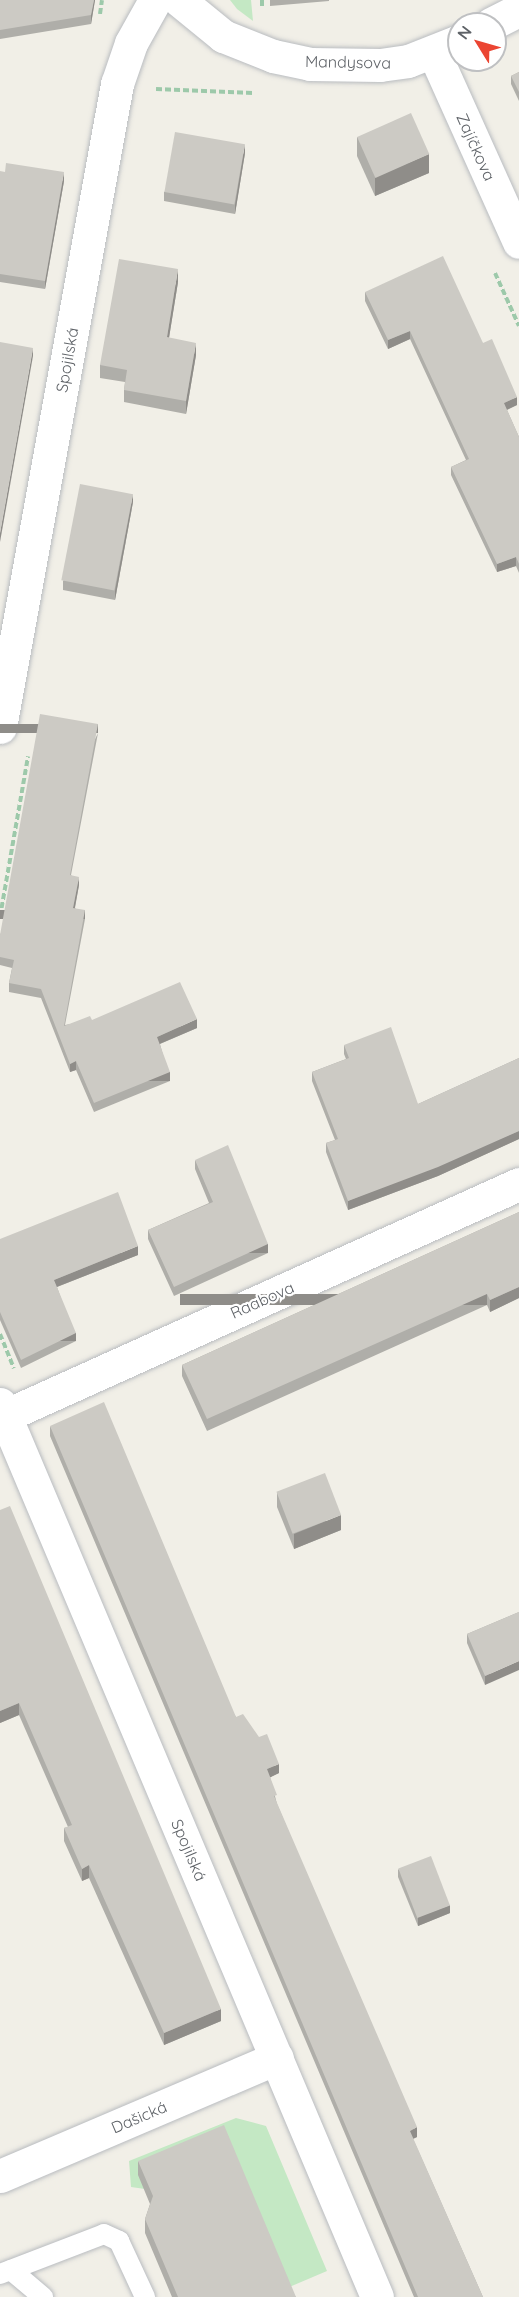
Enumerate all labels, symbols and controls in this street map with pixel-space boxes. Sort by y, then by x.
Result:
north arrow [447,12,507,72]
text: N [453,22,476,43]
street label: Mandysova [305,52,391,72]
street label: Zajíčkova [453,110,499,184]
street label: Spojilská [52,326,82,394]
street label: Raabova [227,1277,297,1323]
street label: Spojilská [167,1816,211,1884]
street label: Dašická [108,2097,170,2137]

